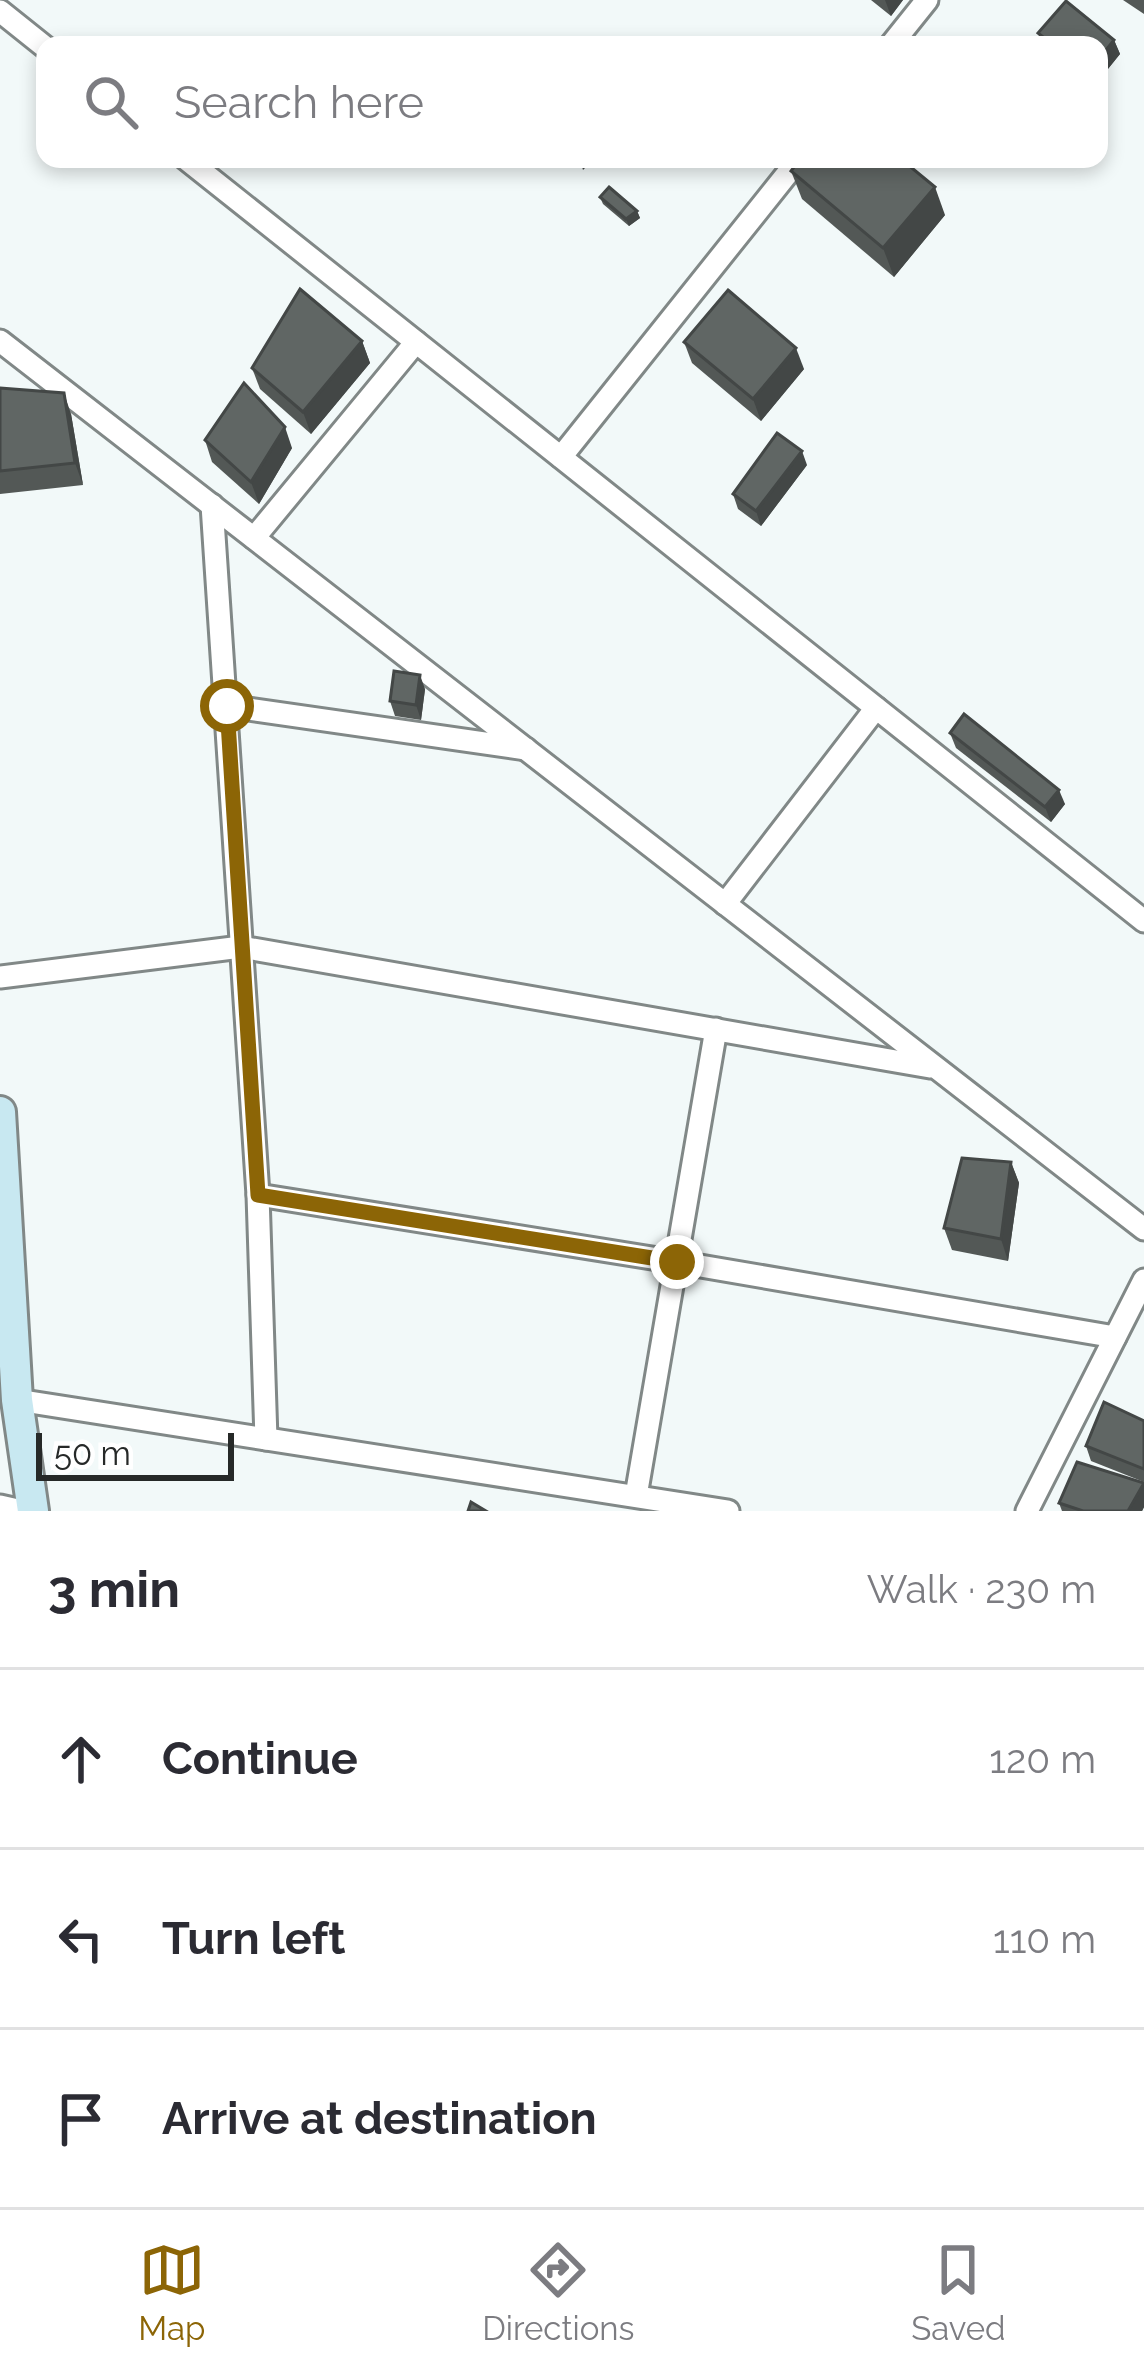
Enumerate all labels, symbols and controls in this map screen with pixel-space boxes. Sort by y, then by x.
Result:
search box [36,36,1108,168]
icon: search [78,69,144,135]
text: Search here [174,76,424,129]
route start [200,679,254,733]
route end [650,1235,704,1289]
scale bar [36,1427,234,1480]
text: 50 m [54,1434,131,1473]
text: 3 min [48,1559,180,1619]
text: Walk · 230 m [867,1566,1096,1612]
icon: ahead [48,1726,114,1792]
text: Continue [162,1732,358,1785]
text: 120 m [989,1736,1096,1782]
icon: left [48,1906,114,1972]
text: Turn left [162,1912,345,1965]
text: 110 m [993,1916,1096,1962]
icon: arrive [48,2086,114,2152]
text: Arrive at destination [162,2092,597,2145]
tab: Map [138,2237,205,2348]
tab: Directions [482,2237,635,2348]
tab: Saved [911,2237,1006,2348]

